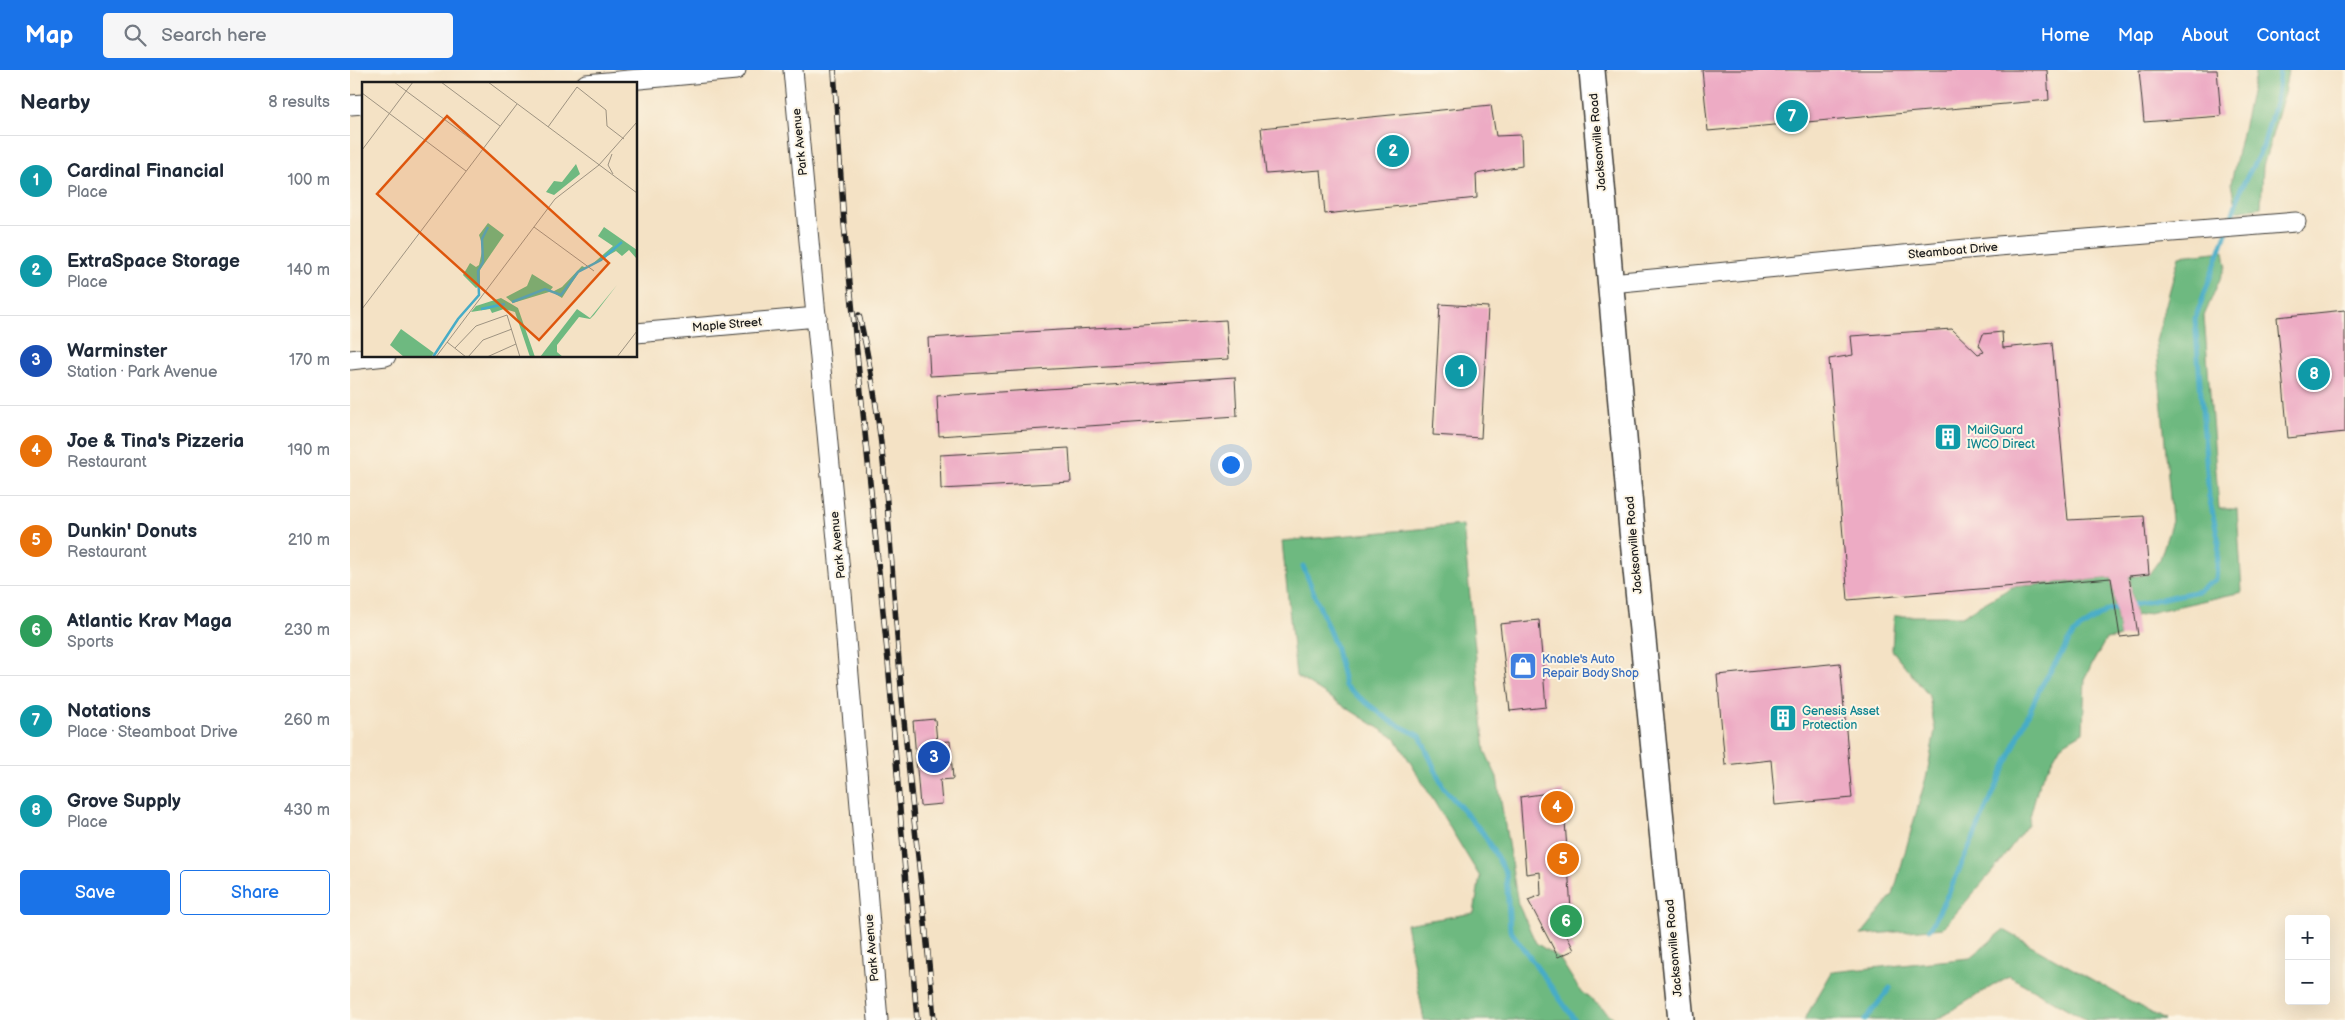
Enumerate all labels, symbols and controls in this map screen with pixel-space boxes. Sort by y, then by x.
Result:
search box [103,13,453,58]
text: Map [25,21,73,50]
icon: search [121,21,149,49]
text: Search here [161,24,267,47]
text: Home [2041,25,2090,46]
text: Map [2118,25,2154,46]
text: About [2182,25,2229,46]
text: Contact [2257,25,2320,46]
inset map [362,82,638,358]
text: Nearby [20,90,90,115]
text: 8 results [268,93,330,112]
street label: Jacksonville Road [1586,93,1610,191]
pin: 7 [1776,97,1808,135]
street label: Park Avenue [789,108,811,176]
pin: 2 [1377,132,1409,170]
text: Cardinal Financial [67,160,224,183]
text: 1 [33,171,39,190]
text: 100 m [287,171,330,190]
text: Place [67,183,108,202]
street label: Steamboat Drive [1908,240,1998,262]
text: ExtraSpace Storage [67,250,240,273]
text: 2 [31,261,41,280]
text: 140 m [287,261,330,280]
text: Place [67,273,108,292]
street label: Maple Street [692,314,763,336]
text: Warminster [67,340,167,363]
text: 3 [31,351,41,370]
text: 170 m [289,351,330,370]
pin: 1 [1445,352,1477,390]
pin: 8 [2298,355,2330,393]
text: Station · Park Avenue [67,363,217,382]
building icon: MailGuard IWCO Direct [1933,422,1963,452]
place label: MailGuard IWCO Direct [1967,423,2035,452]
text: Joe & Tina's Pizzeria [67,430,244,453]
text: 4 [31,441,41,460]
text: 190 m [288,441,330,460]
your location [1218,452,1244,478]
text: Restaurant [67,453,147,472]
street label: Jacksonville Road [1622,496,1646,594]
street label: Park Avenue [827,511,849,579]
text: Dunkin' Donuts [67,520,197,543]
text: 5 [31,531,41,550]
text: 210 m [288,531,330,550]
text: Restaurant [67,543,147,562]
text: Atlantic Krav Maga [67,610,232,633]
text: 6 [31,621,41,640]
text: 230 m [284,621,330,640]
text: Sports [67,633,114,652]
shop icon: Knable's Auto Repair Body Shop [1508,651,1538,681]
place label: Knable's Auto Repair Body Shop [1542,652,1639,681]
text: Notations [67,700,151,723]
building icon: Genesis Asset Protection [1768,703,1798,733]
place label: Genesis Asset Protection [1802,704,1880,733]
text: 7 [32,711,40,730]
text: 260 m [284,711,330,730]
text: Place · Steamboat Drive [67,723,238,742]
pin: 3 [918,738,950,776]
pin: 4 [1541,788,1573,826]
text: Grove Supply [67,790,181,813]
text: 8 [31,801,41,820]
text: 430 m [283,801,330,820]
text: Place [67,813,108,832]
pin: 5 [1547,840,1579,878]
button: Save [20,870,170,915]
button: Share [180,870,330,915]
street label: Jacksonville Road [1662,899,1686,997]
pin: 6 [1550,902,1582,940]
street label: Park Avenue [862,914,882,982]
map controls [2285,915,2330,1005]
button: + [2285,915,2330,960]
button: − [2285,960,2330,1005]

